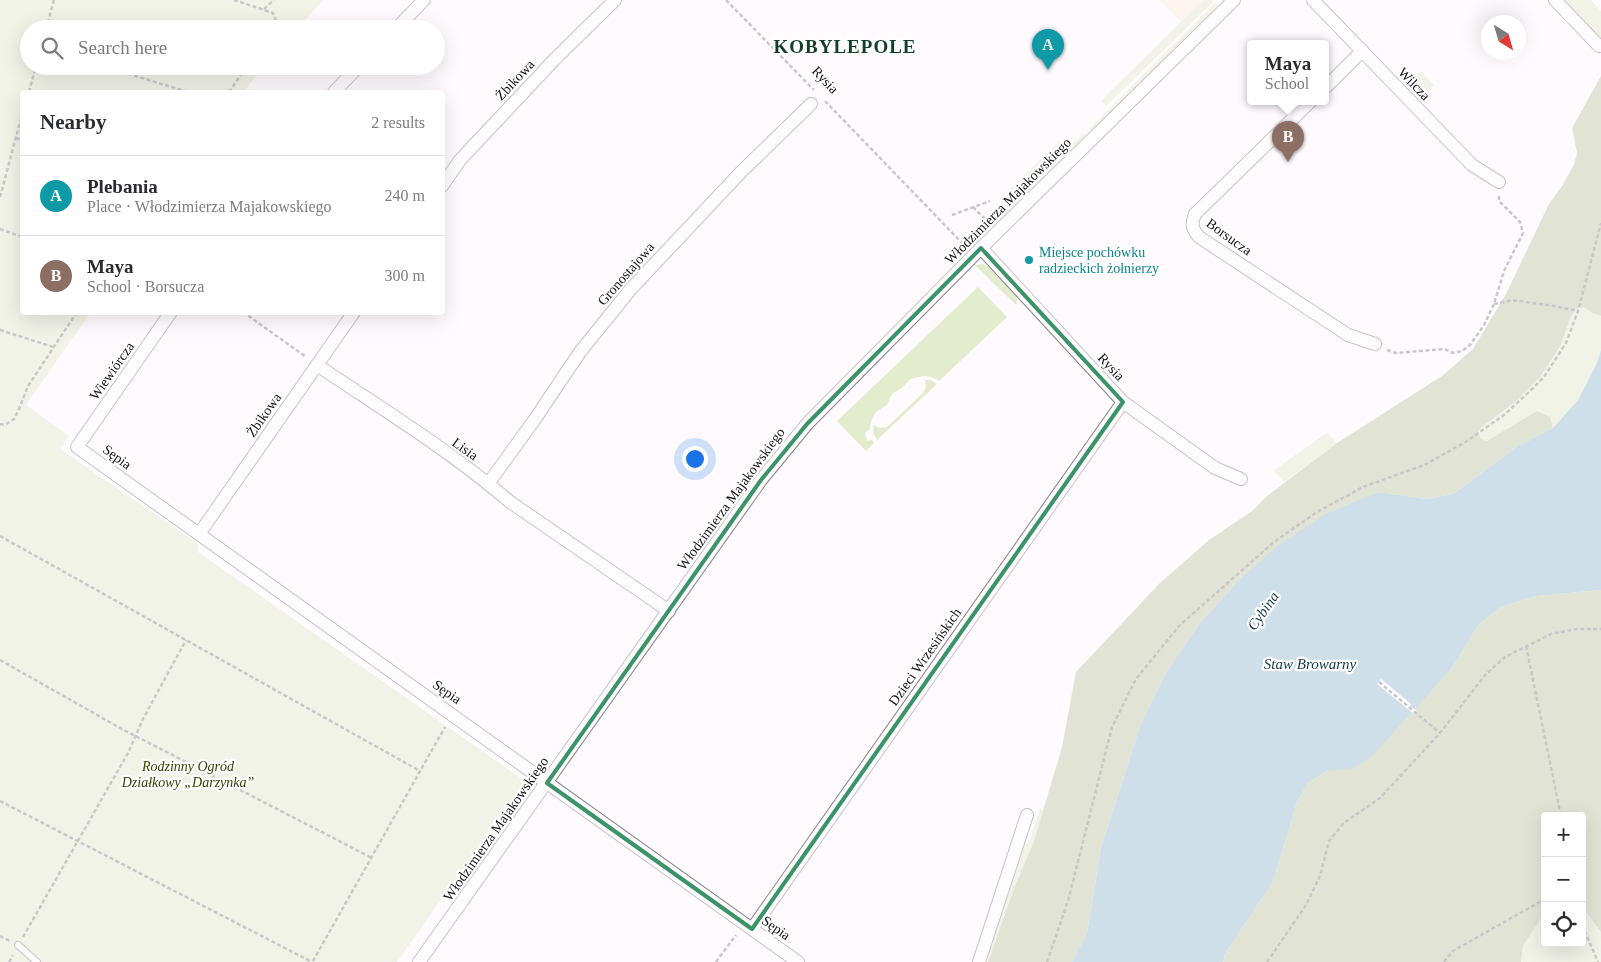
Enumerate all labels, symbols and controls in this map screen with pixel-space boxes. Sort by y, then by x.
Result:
north arrow [1481,15,1526,60]
search box [20,20,445,75]
pin: A [1032,29,1064,70]
icon: search [38,34,66,62]
district label: KOBYLEPOLE [773,36,917,57]
text: Search here [78,37,167,58]
popup [1247,40,1329,105]
text: Maya [1265,53,1311,74]
street label: Żbikowa [493,56,538,103]
street label: Rysia [809,64,842,97]
street label: Wilcza [1395,65,1434,104]
text: School [1265,75,1309,92]
text: Nearby [40,110,107,134]
text: 2 results [371,114,425,131]
pin: B [1272,121,1304,162]
street label: Włodzimierza Majakowskiego [942,135,1074,267]
text: Plebania [87,176,158,197]
text: A [50,187,62,204]
text: 240 m [385,187,425,204]
text: Place · Włodzimierza Majakowskiego [87,198,332,215]
street label: Borsucza [1204,216,1255,259]
street label: Gronostajowa [595,239,658,309]
place label: Miejsce pochówku radzieckich żołnierzy [1039,245,1159,276]
marker: Miejsce pochówku radzieckich żołnierzy [1023,254,1035,266]
text: Maya [87,256,133,277]
text: B [51,267,61,284]
text: 300 m [385,267,425,284]
text: School · Borsucza [87,278,204,295]
street label: Wiewiórcza [87,339,138,403]
street label: Rysia [1095,350,1128,384]
street label: Żbikowa [244,390,285,440]
street label: Włodzimierza Majakowskiego [674,425,788,573]
street label: Lisia [449,435,481,464]
street label: Sępia [100,442,135,473]
your location [682,446,708,472]
water label: Cybina [1244,589,1282,633]
street label: Dzieci Wrzesińskich [886,605,964,709]
water label: Staw Browarny [1264,656,1357,672]
street label: Sępia [430,677,465,708]
street label: Włodzimierza Majakowskiego [440,754,552,904]
park label: Rodzinny Ogród Działkowy „Darzynka” [121,759,255,790]
map controls [1541,812,1586,947]
button: + [1541,812,1586,857]
button: − [1541,857,1586,902]
button: locate [1541,902,1586,947]
street label: Sępia [759,913,794,944]

